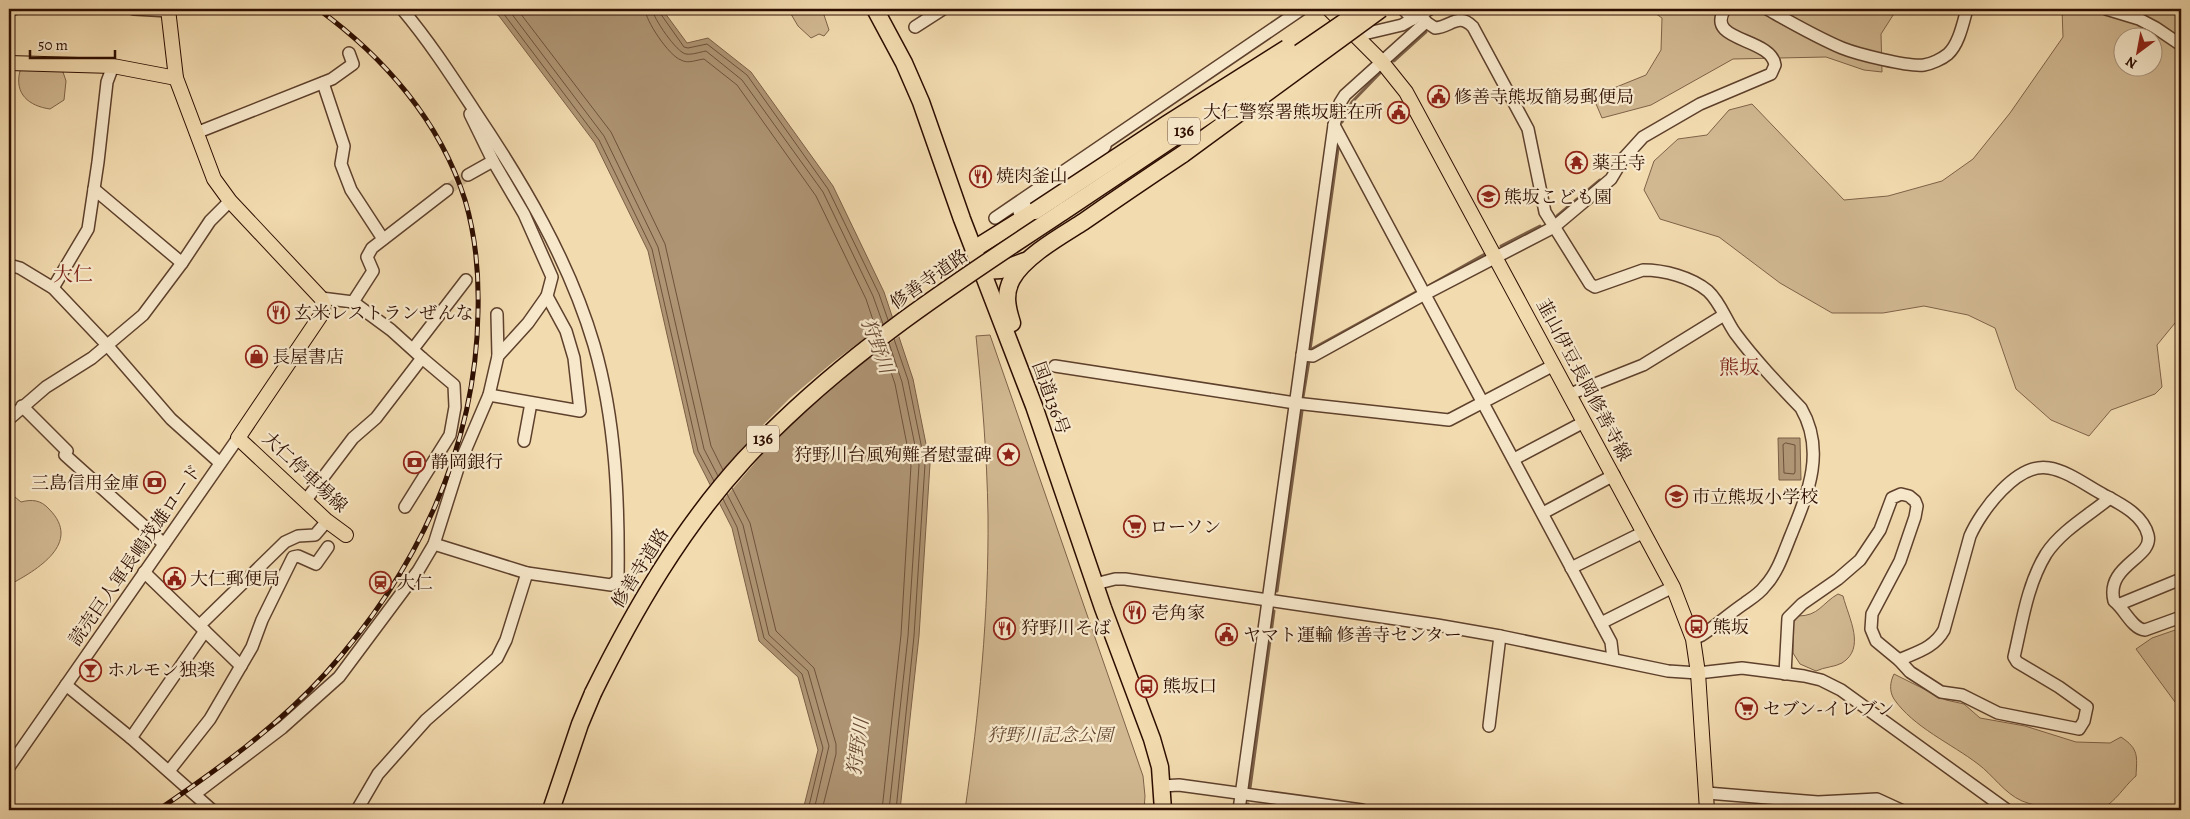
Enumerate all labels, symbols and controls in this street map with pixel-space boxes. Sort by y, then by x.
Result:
scale bar [30,28,115,60]
north arrow [2112,28,2162,78]
text: 50 m [38,35,68,55]
text: N [2122,52,2141,73]
public building icon: 修善寺熊坂簡易郵便局 [1426,85,1450,109]
place label: 修善寺熊坂簡易郵便局 [1454,85,1634,109]
place label: 大仁警察署熊坂駐在所 [1203,100,1383,124]
public building icon: 大仁警察署熊坂駐在所 [1387,100,1411,124]
road number: 136 [1168,118,1200,144]
temple icon: 薬王寺 [1564,151,1588,175]
place label: 薬王寺 [1592,151,1646,175]
restaurant icon: 焼肉釜山 [968,164,992,188]
place label: 焼肉釜山 [996,164,1068,188]
school or university icon: 熊坂こども園 [1476,185,1500,209]
place label: 熊坂こども園 [1504,185,1612,209]
street label: 修善寺道路 [885,243,973,315]
district label: 大仁 [53,261,93,288]
street label: 韮山伊豆長岡修善寺線 [1531,295,1637,465]
restaurant icon: 玄米レストランぜんな [266,301,290,325]
place label: 玄米レストランぜんな [294,301,473,325]
water label: 狩野川 [855,315,900,379]
shop icon: 長屋書店 [244,345,268,369]
place label: 長屋書店 [272,345,344,369]
district label: 熊坂 [1719,354,1759,381]
street label: 国道136号 [1027,358,1075,438]
street label: 大仁停車場線 [257,426,353,518]
road number: 136 [747,426,779,452]
place label: 狩野川台風殉難者慰霊碑 [794,443,992,467]
place icon: 狩野川台風殉難者慰霊碑 [996,443,1020,467]
bank icon: 静岡銀行 [403,450,427,474]
place label: 静岡銀行 [431,450,503,474]
street label: 読売巨人軍長嶋茂雄ロード [63,460,207,650]
place label: 三島信用金庫 [31,471,139,495]
bank icon: 三島信用金庫 [143,471,167,495]
school or university icon: 市立熊坂小学校 [1664,485,1688,509]
place label: 市立熊坂小学校 [1692,485,1818,509]
supermarket icon: ローソン [1122,515,1146,539]
place label: ローソン [1150,515,1221,539]
street label: 修善寺道路 [606,523,674,613]
public building icon: 大仁郵便局 [162,567,186,591]
place label: 大仁郵便局 [190,567,280,591]
station icon: 大仁 [369,571,393,595]
place label: 大仁 [397,571,433,595]
restaurant icon: 壱角家 [1123,601,1147,625]
place label: 壱角家 [1151,601,1205,625]
bus stop icon: 熊坂 [1685,615,1709,639]
place label: 熊坂 [1713,615,1749,639]
restaurant icon: 狩野川そば [993,616,1017,640]
place label: 狩野川そば [1021,616,1111,640]
public building icon: ヤマト運輸 修善寺センター [1215,623,1239,647]
place label: ヤマト運輸 修善寺センター [1243,623,1462,647]
bar icon: ホルモン独楽 [79,658,103,682]
place label: ホルモン独楽 [107,658,215,682]
bus stop icon: 熊坂口 [1135,674,1159,698]
place label: 熊坂口 [1163,674,1217,698]
supermarket icon: セブン-イレブン [1735,697,1759,721]
place label: セブン-イレブン [1763,697,1894,721]
water label: 狩野川 [841,715,875,777]
park label: 狩野川記念公園 [987,723,1116,747]

